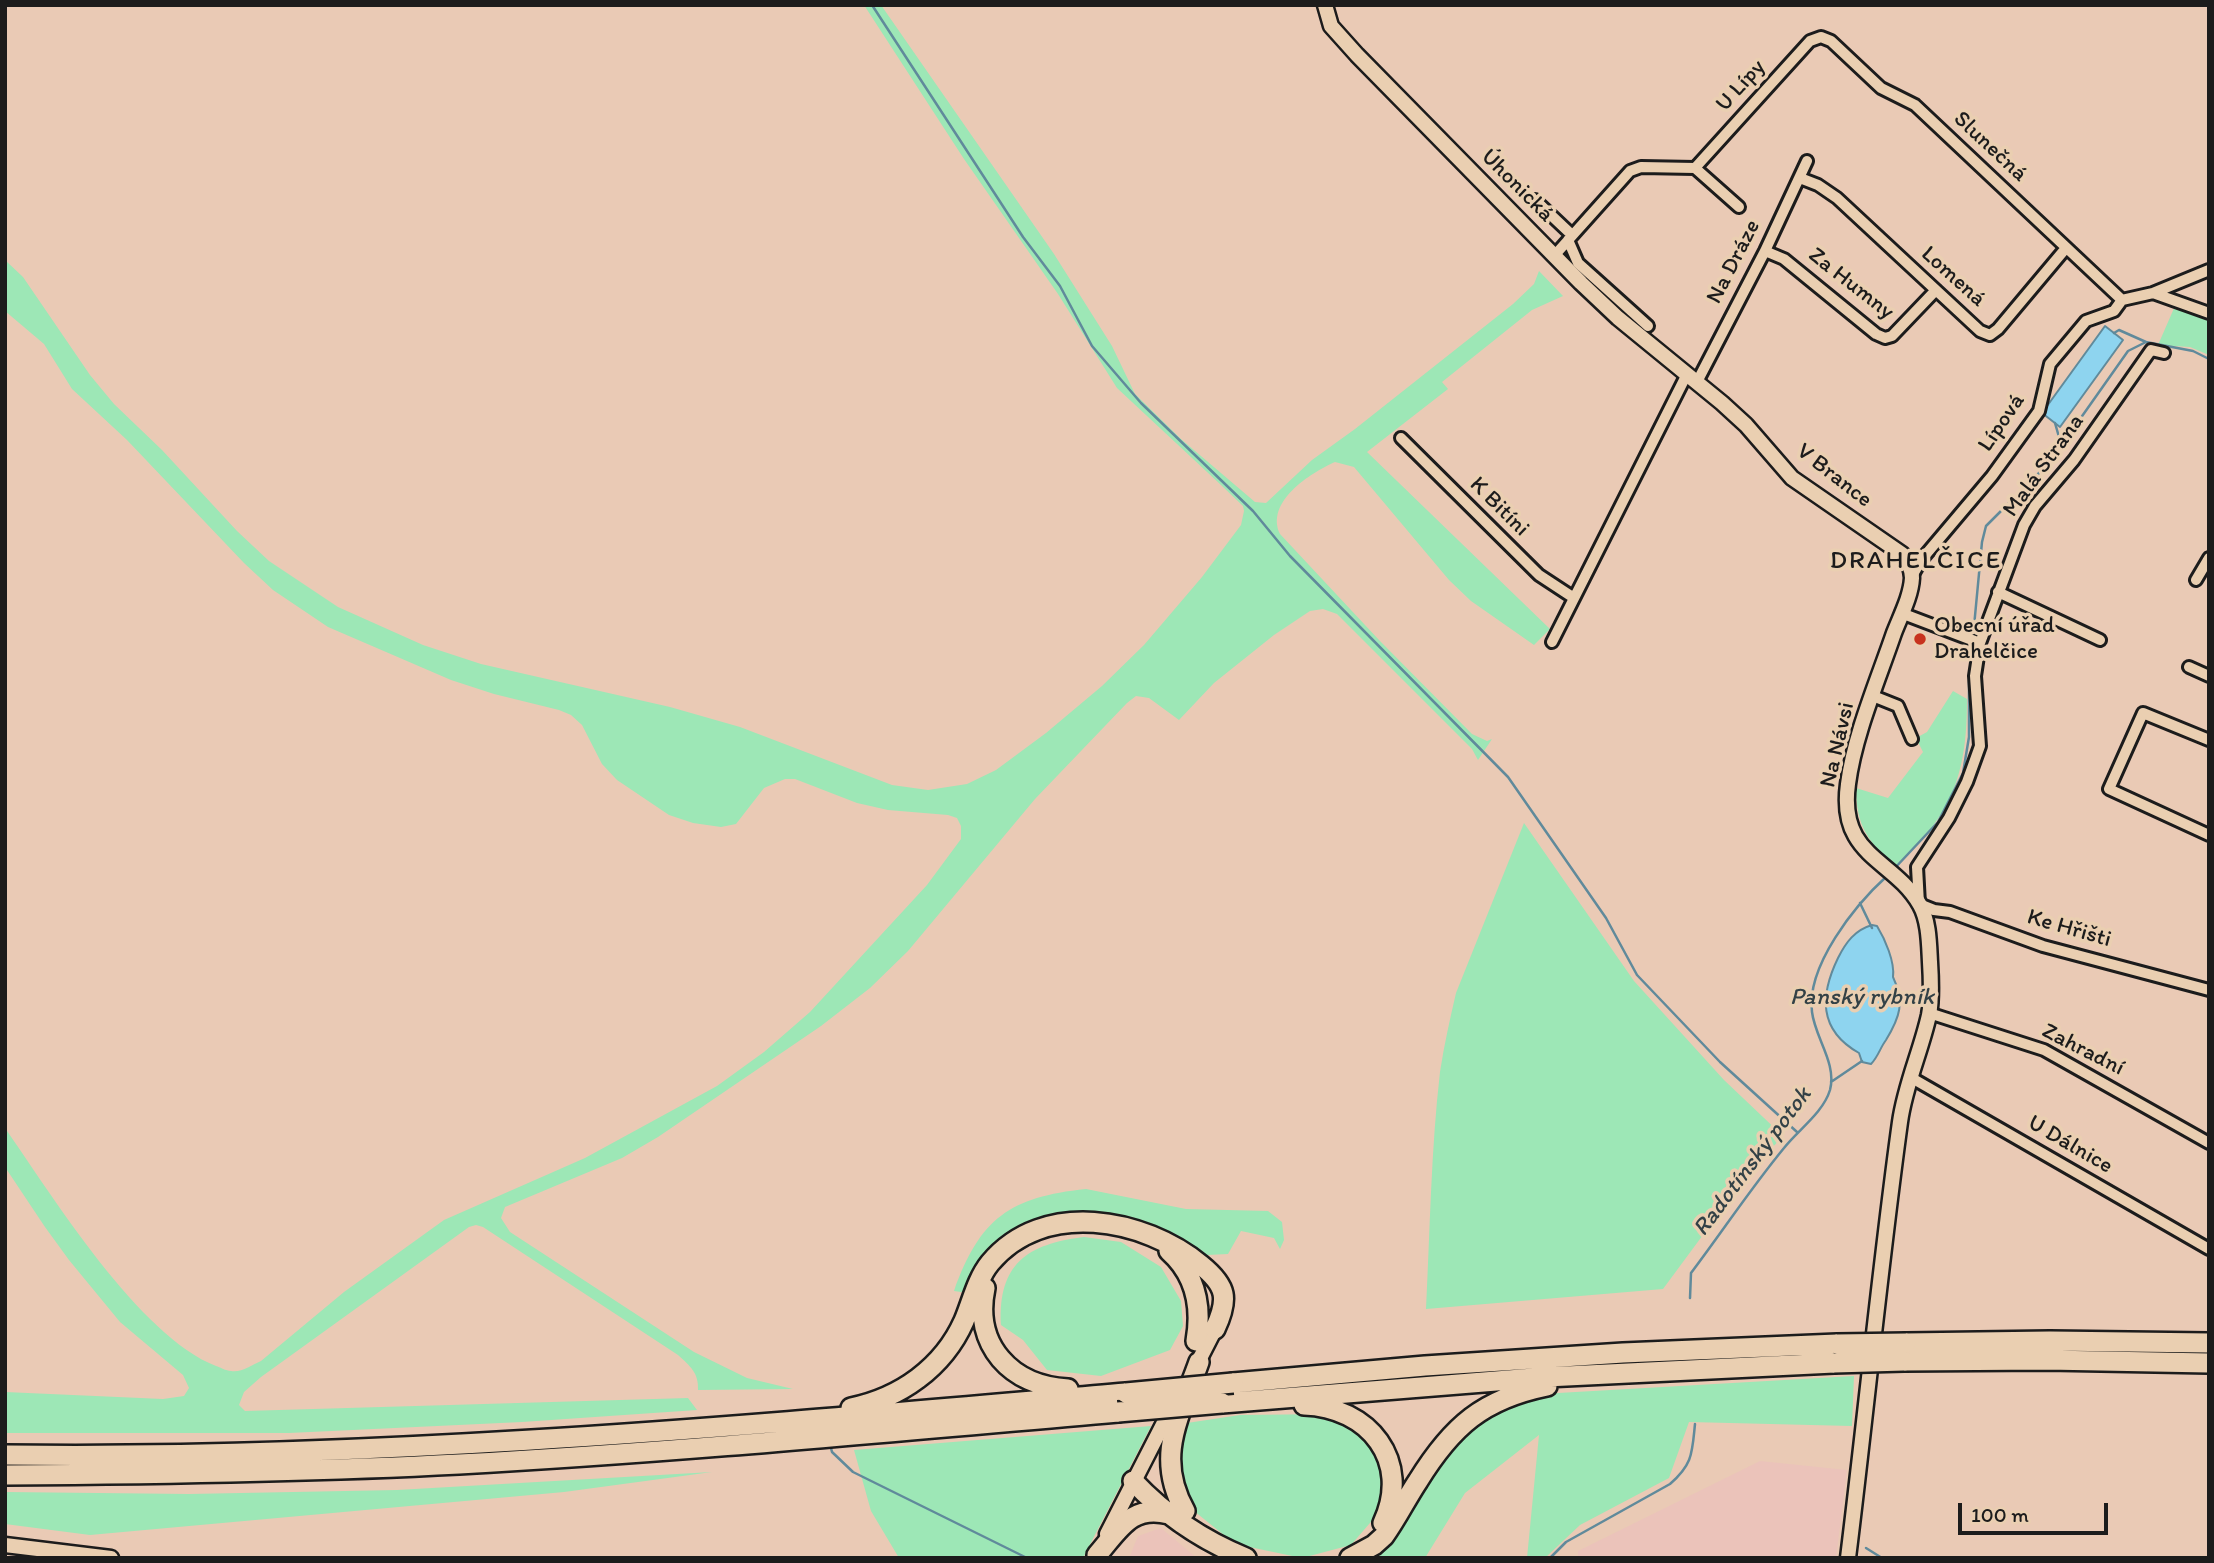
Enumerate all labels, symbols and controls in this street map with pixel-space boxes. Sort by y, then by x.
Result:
street label: U Lípy [1710,54,1772,118]
street label: Slunečná [1947,106,2033,188]
street label: Úhonická [1475,144,1559,228]
street label: Na Dráze [1701,215,1767,309]
street label: Lomená [1915,241,1991,313]
street label: Za Humny [1803,242,1899,326]
street label: Lípová [1973,389,2031,457]
street label: Malá Strana [1997,409,2091,523]
street label: V Brance [1791,438,1877,514]
street label: K Bitíni [1463,471,1535,543]
district label: DRAHELČICE [1831,545,2001,577]
place label: Obecní úřad Drahelčice [1934,612,2055,666]
marker: Obecní úřad Drahelčice [1912,631,1928,647]
street label: Na Návsi [1815,700,1861,790]
street label: Ke Hřišti [2024,904,2114,954]
water label: Panský rybník [1790,984,1934,1012]
street label: Zahradní [2037,1018,2129,1082]
water label: Radotínský potok [1688,1082,1818,1242]
street label: U Dálnice [2022,1110,2118,1180]
scale bar [1962,1490,2112,1534]
text: 100 m [1971,1502,2029,1527]

